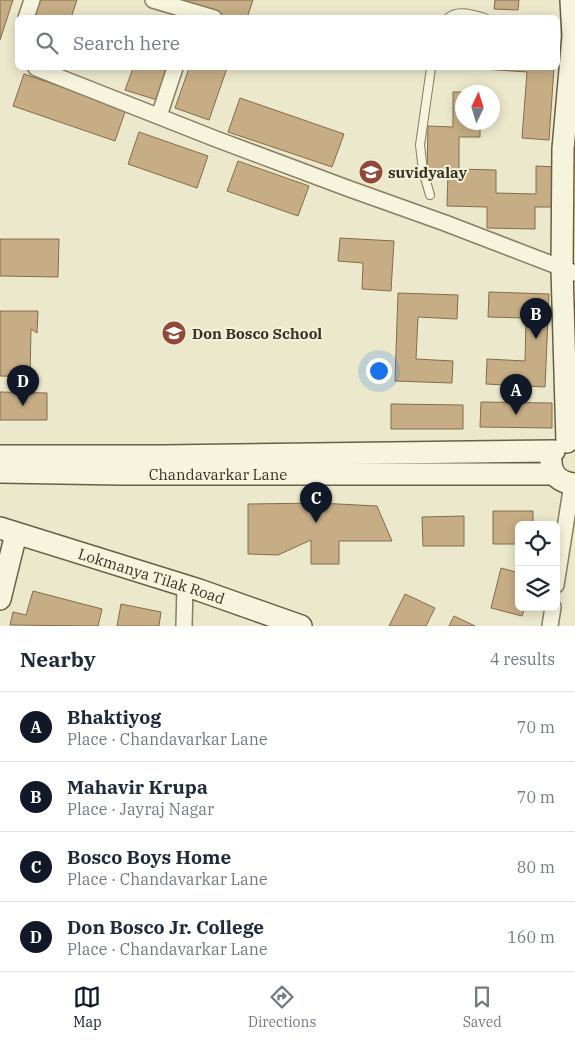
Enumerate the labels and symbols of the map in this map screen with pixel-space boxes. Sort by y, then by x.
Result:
north arrow [455,85,500,130]
school or university icon: suvidyalay [358,159,384,185]
place label: suvidyalay [388,163,467,182]
pin: B [520,298,552,339]
school or university icon: Don Bosco School [161,320,187,346]
place label: Don Bosco School [192,324,322,343]
your location [366,358,392,384]
pin: D [7,365,39,406]
pin: A [500,374,532,415]
street label: Chandavarkar Lane [149,465,287,484]
pin: C [300,482,332,523]
street label: Lokmanya Tilak Road [76,543,228,608]

